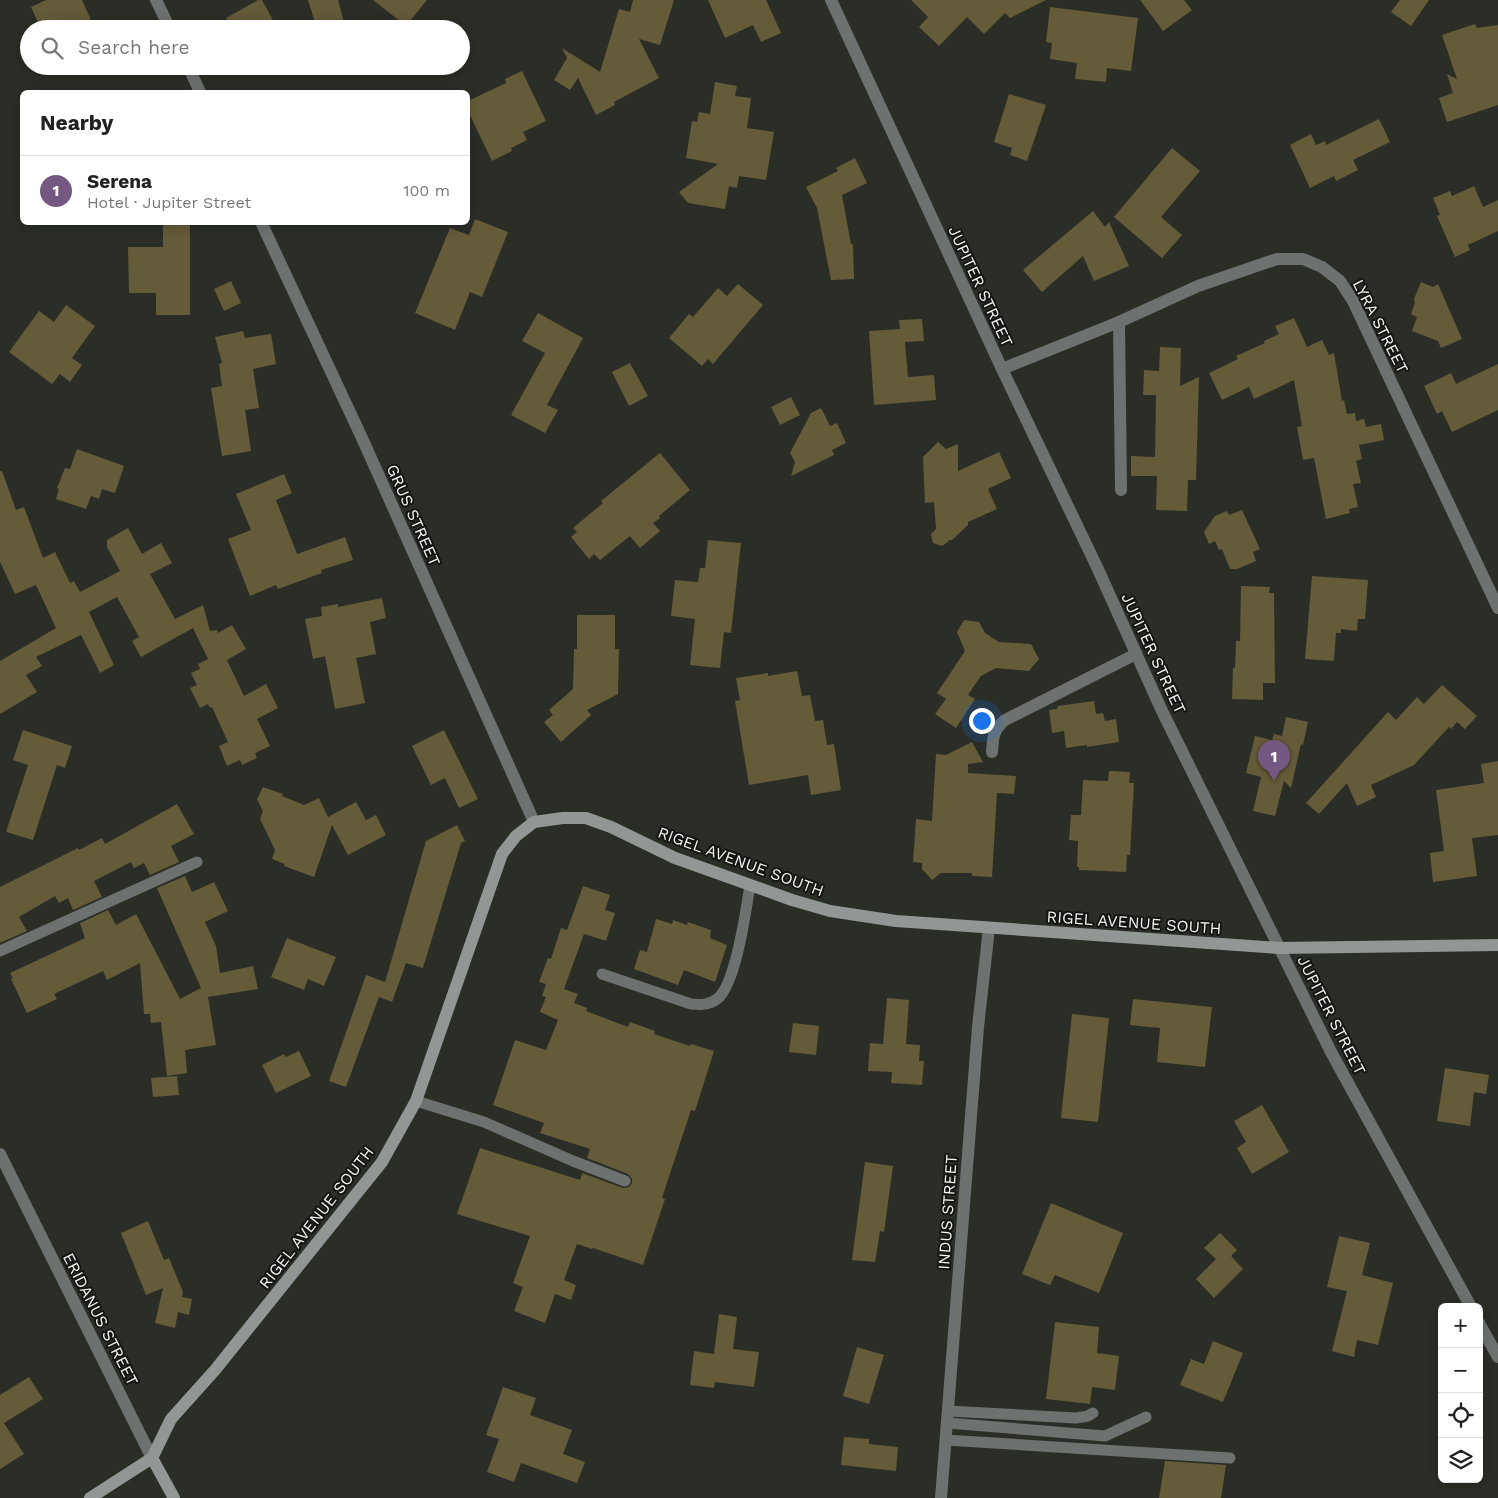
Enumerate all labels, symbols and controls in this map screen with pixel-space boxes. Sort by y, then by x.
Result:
search box [20,20,470,75]
icon: search [38,34,66,62]
text: Search here [78,36,189,59]
text: Nearby [40,110,113,135]
text: Serena [87,170,152,193]
text: 1 [53,181,59,200]
text: 100 m [403,181,450,200]
text: Hotel · Jupiter Street [87,193,251,212]
street label: JUPITER STREET [944,223,1017,350]
street label: LYRA STREET [1349,276,1412,377]
street label: GRUS STREET [383,461,445,569]
street label: JUPITER STREET [1117,590,1190,717]
your location [969,708,995,734]
pin: 1 [1258,740,1290,781]
street label: RIGEL AVENUE SOUTH [655,823,826,900]
street label: RIGEL AVENUE SOUTH [1046,907,1222,938]
street label: JUPITER STREET [1293,953,1370,1078]
street label: RIGEL AVENUE SOUTH [255,1143,378,1292]
street label: INDUS STREET [934,1154,961,1270]
street label: ERIDANUS STREET [59,1250,142,1389]
map controls [1438,1303,1483,1483]
button: + [1438,1303,1483,1348]
button: − [1438,1348,1483,1393]
button: locate [1438,1393,1483,1438]
button: layers [1438,1438,1483,1483]

